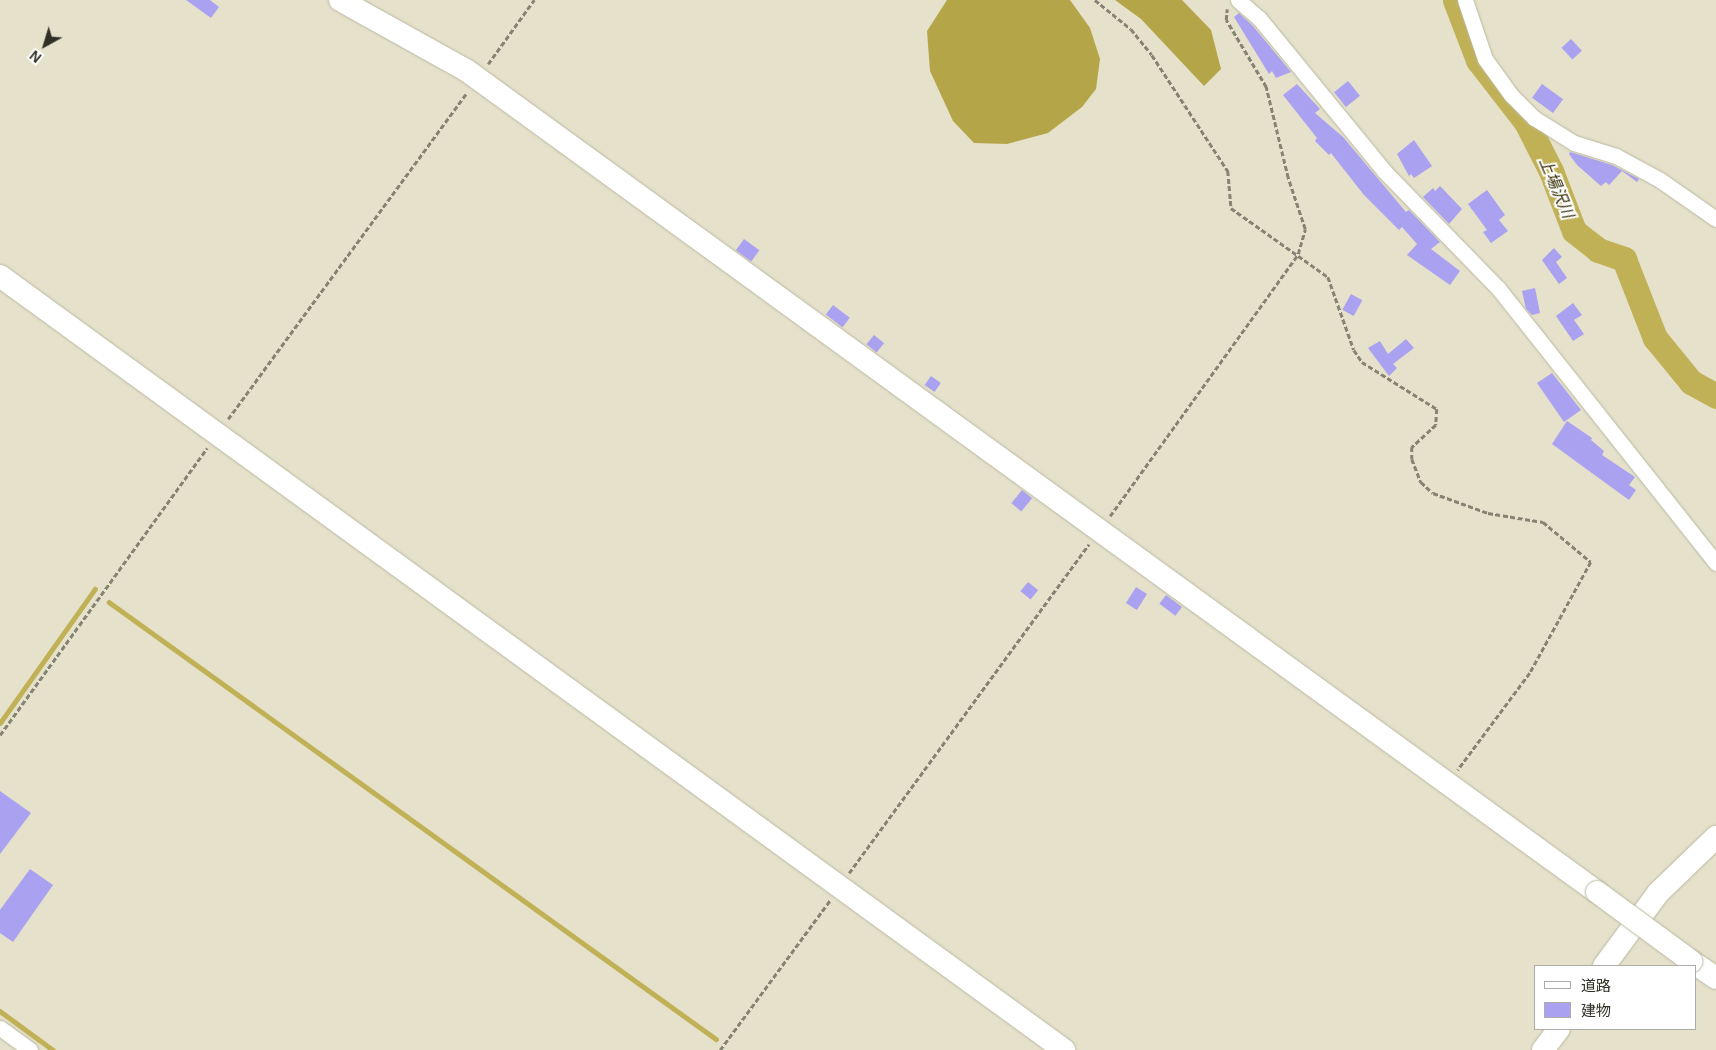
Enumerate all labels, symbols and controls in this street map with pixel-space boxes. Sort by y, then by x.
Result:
north arrow [20,20,70,70]
text: N [27,47,45,66]
water label: 上場沢川 [1535,155,1577,221]
legend [1534,965,1696,1030]
text: 道路 [1581,977,1611,994]
text: 建物 [1581,1002,1611,1019]

